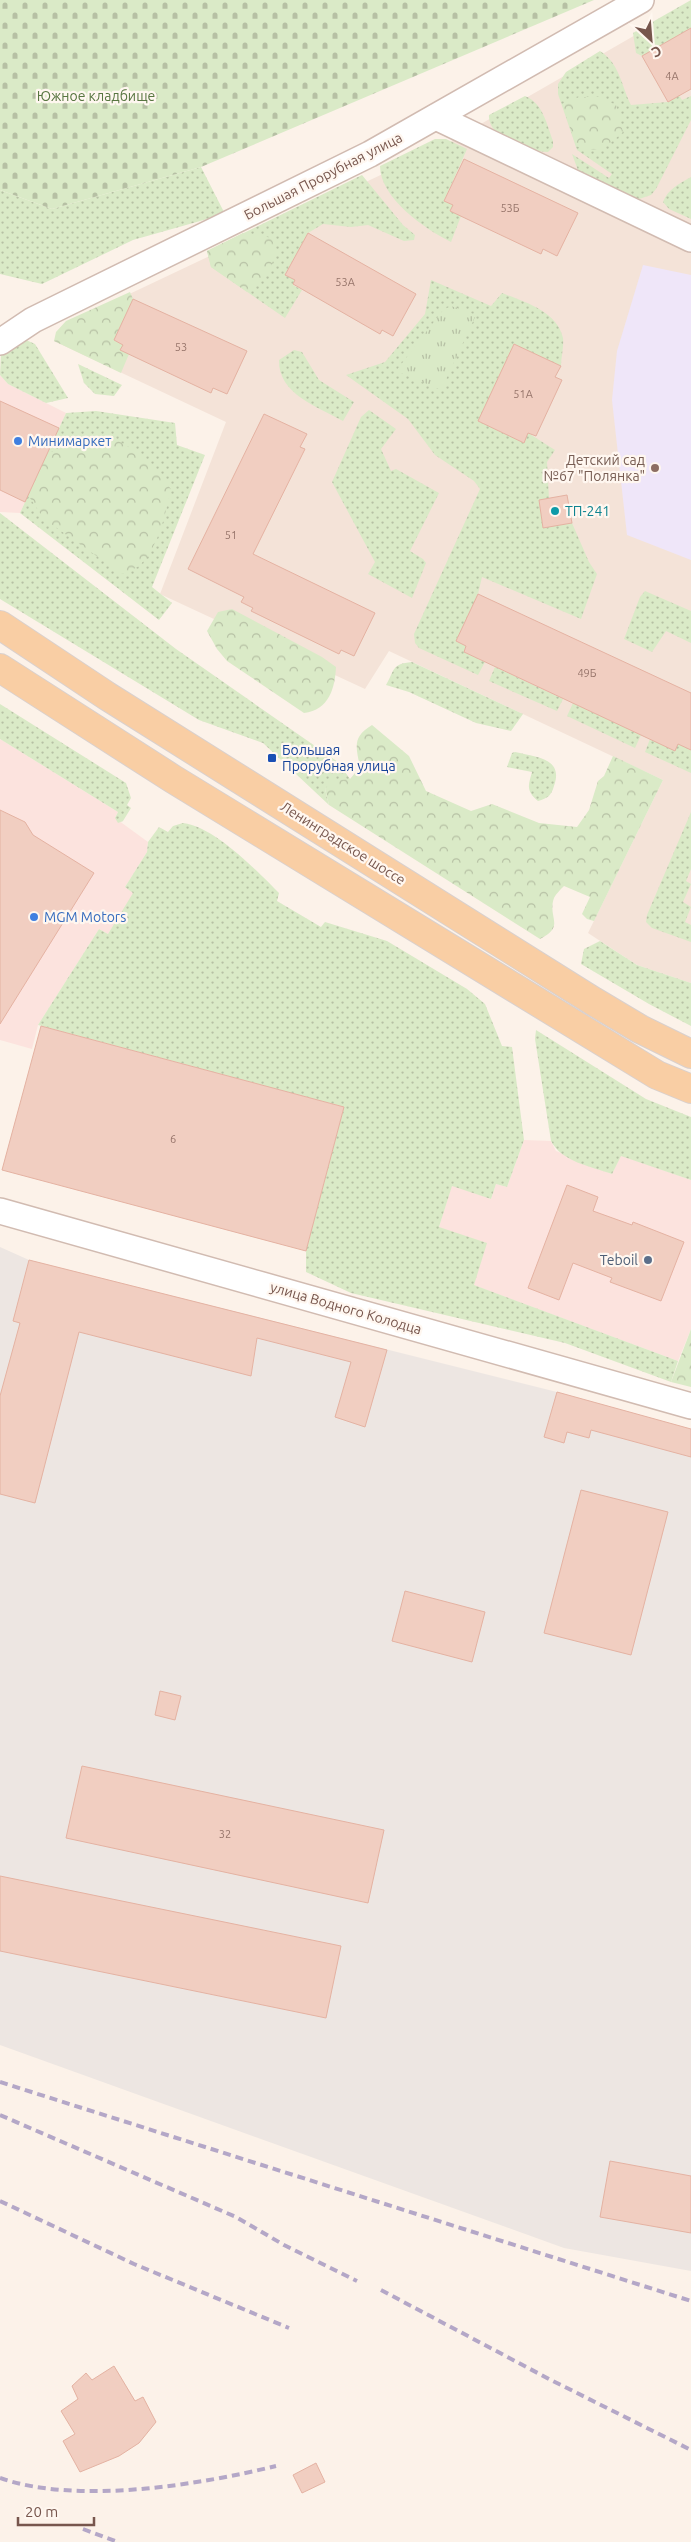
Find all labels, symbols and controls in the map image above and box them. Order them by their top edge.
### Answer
north arrow [626,15,676,65]
text: С [649,43,664,61]
house number: 4А [665,70,680,82]
park label: Южное кладбище [37,88,155,104]
street label: Большая Прорубная улица [241,129,405,223]
house number: 53Б [500,202,520,214]
house number: 53А [335,276,356,288]
house number: 53 [175,341,187,353]
house number: 51А [513,388,534,400]
place label: Минимаркет [28,433,111,449]
marker: Минимаркет [12,435,24,447]
place label: Детский сад №67 "Полянка" [544,452,645,484]
marker: Детский сад №67 "Полянка" [649,462,661,474]
place label: ТП-241 [565,503,610,519]
marker: ТП-241 [549,505,561,517]
house number: 51 [225,529,237,541]
house number: 49Б [577,667,597,679]
place label: Большая Прорубная улица [282,742,396,774]
marker: Большая Прорубная улица [266,752,278,764]
street label: Ленинградское шоссе [278,798,408,888]
place label: MGM Motors [44,909,126,925]
marker: MGM Motors [28,911,40,923]
house number: 6 [170,1133,176,1145]
place label: Teboil [600,1252,638,1268]
marker: Teboil [642,1254,654,1266]
street label: улица Водного Колодца [268,1279,424,1337]
house number: 32 [219,1828,231,1840]
scale bar [18,2494,94,2526]
text: 20 m [25,2503,58,2520]

